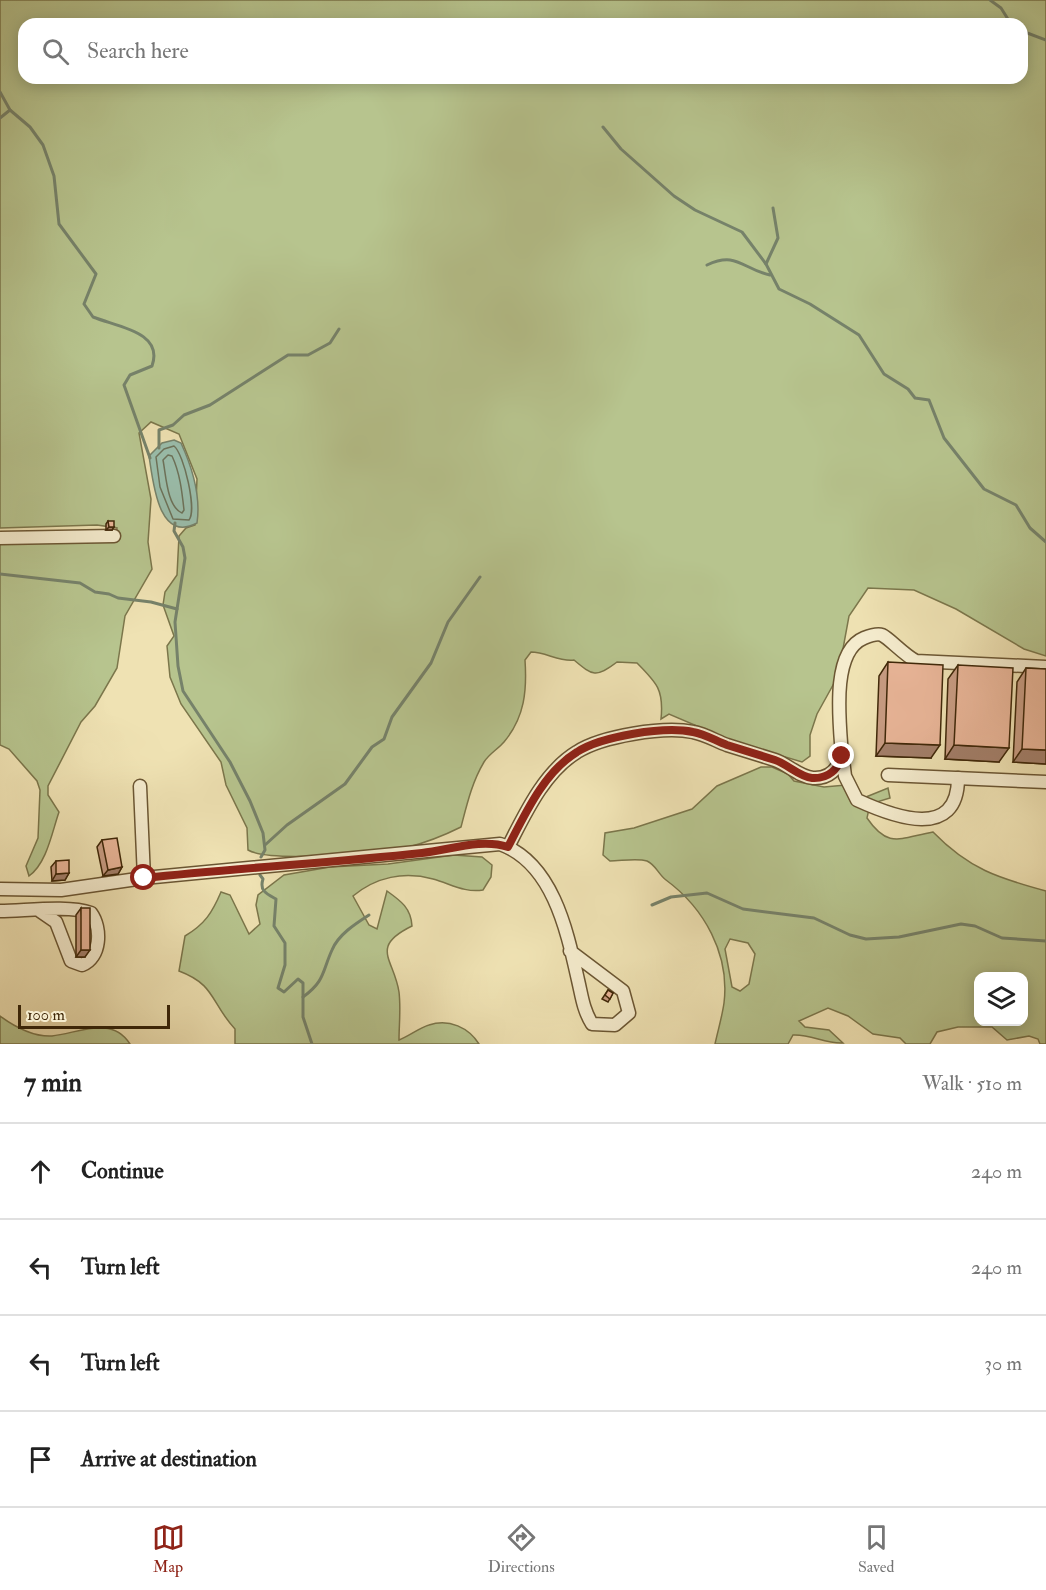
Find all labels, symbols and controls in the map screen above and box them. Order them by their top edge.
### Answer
search box [18,18,1028,84]
icon: search [39,35,72,68]
text: Search here [87,37,189,65]
route end [828,742,854,768]
route start [130,864,156,890]
map controls [974,972,1028,1026]
button: layers [974,972,1028,1026]
scale bar [18,1002,170,1030]
text: 100 m [27,1005,65,1025]
text: 7 min [24,1067,82,1099]
text: Walk · 510 m [922,1071,1022,1096]
icon: ahead [24,1155,57,1188]
text: Continue [81,1157,164,1185]
text: 240 m [971,1159,1022,1184]
icon: left [24,1251,57,1284]
text: Turn left [81,1253,160,1281]
text: 240 m [971,1255,1022,1280]
icon: left [24,1347,57,1380]
text: Turn left [81,1349,160,1377]
text: 30 m [984,1351,1022,1376]
icon: arrive [24,1443,57,1476]
text: Arrive at destination [81,1445,257,1473]
tab: Map [152,1521,185,1577]
tab: Directions [488,1521,555,1577]
tab: Saved [858,1521,894,1577]

